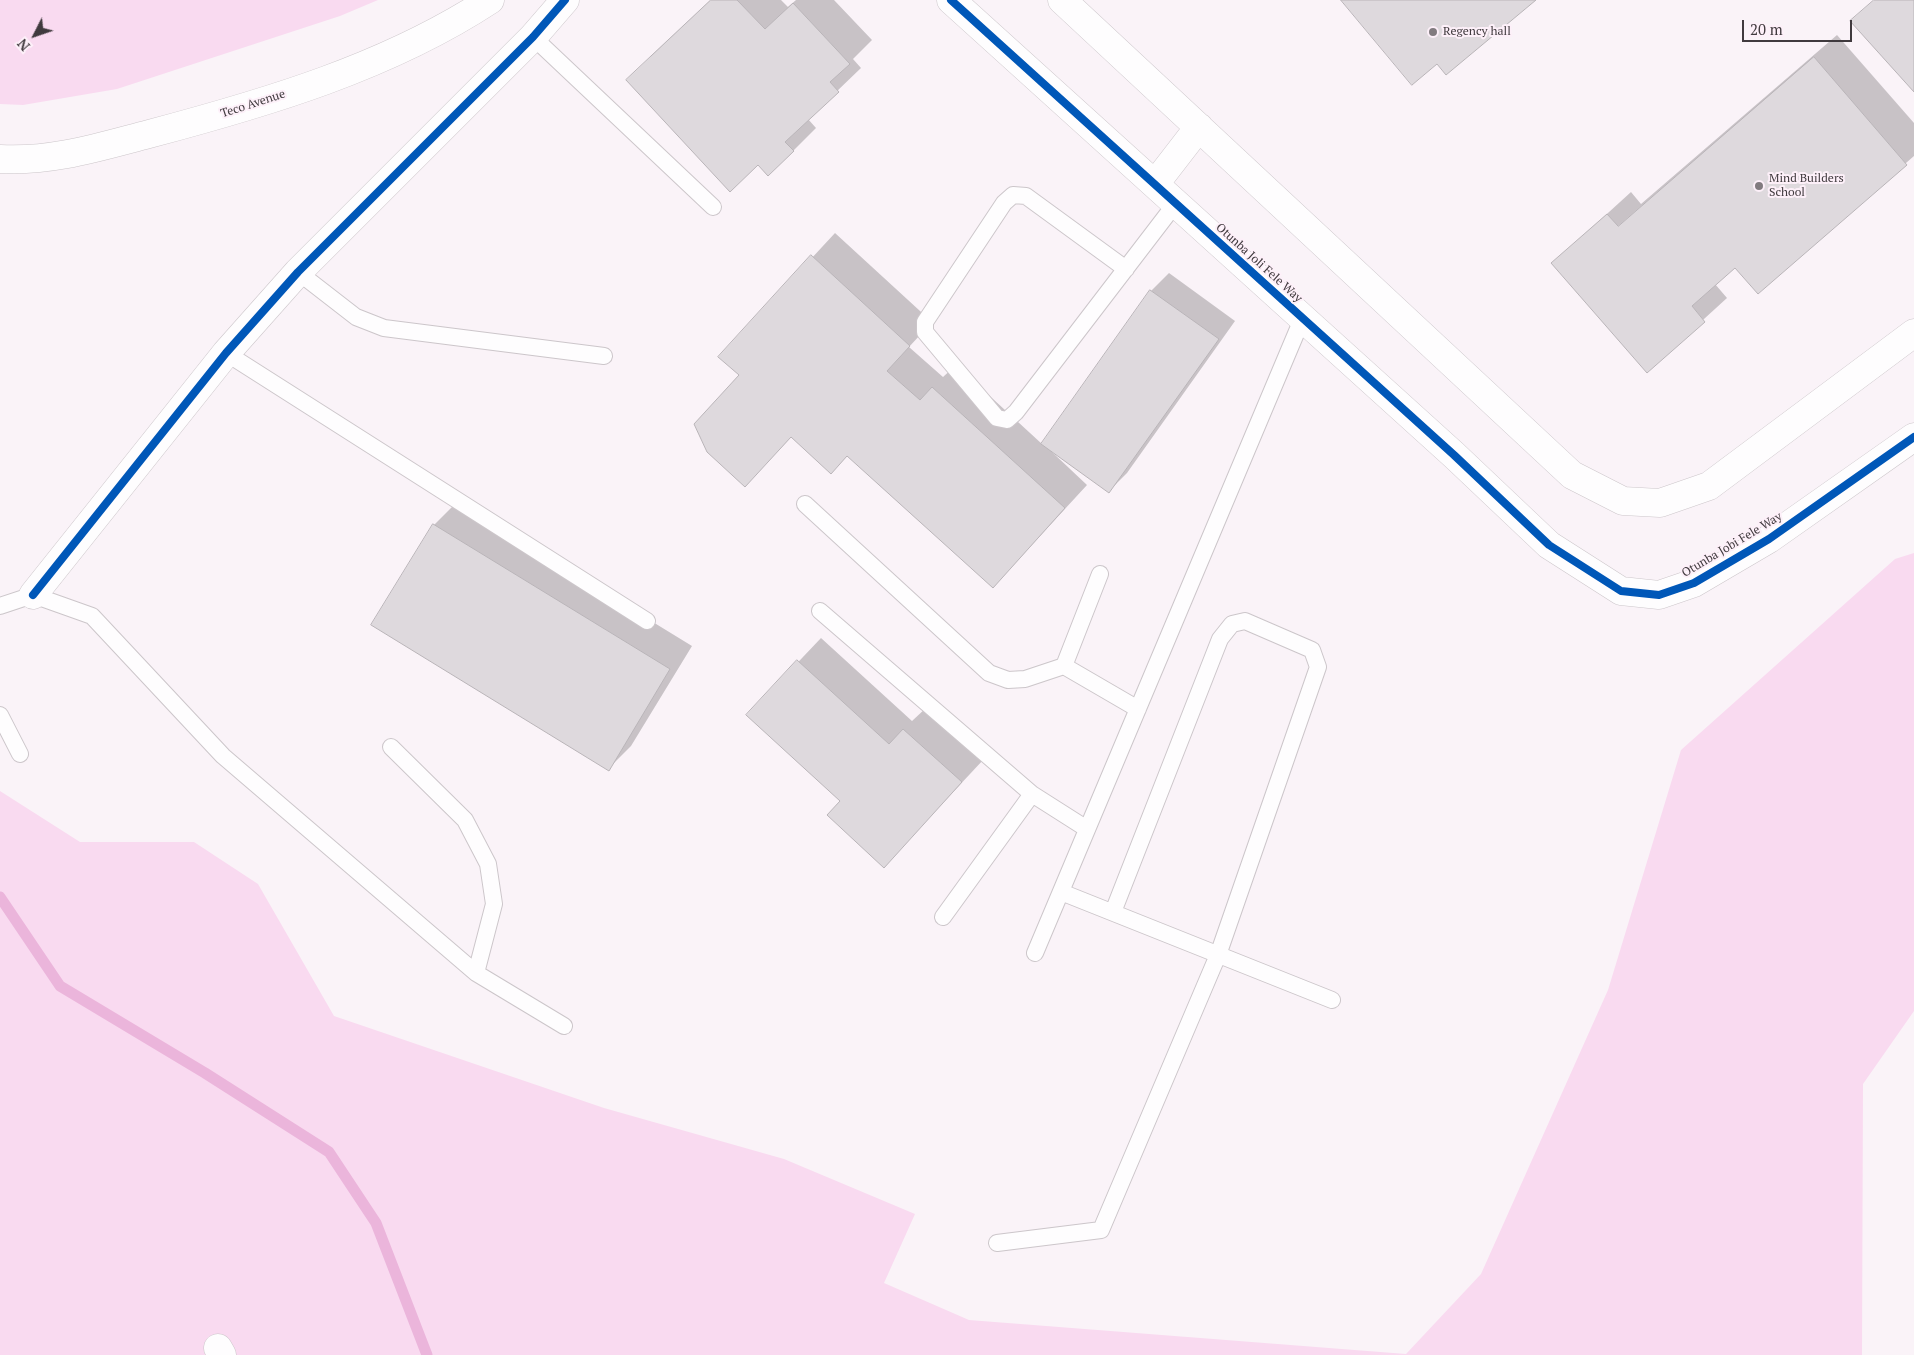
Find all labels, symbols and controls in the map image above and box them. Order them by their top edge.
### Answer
north arrow [10,10,60,60]
scale bar [1744,10,1854,42]
text: 20 m [1750,19,1783,39]
place label: Regency hall [1443,25,1511,39]
marker: Regency hall [1427,26,1439,38]
text: N [13,35,34,55]
street label: Teco Avenue [219,87,287,121]
place label: Mind Builders School [1769,172,1844,200]
marker: Mind Builders School [1753,180,1765,192]
street label: Otunba Joli Fele Way [1213,220,1305,306]
street label: Otunba Jobi Fele Way [1679,509,1785,581]

